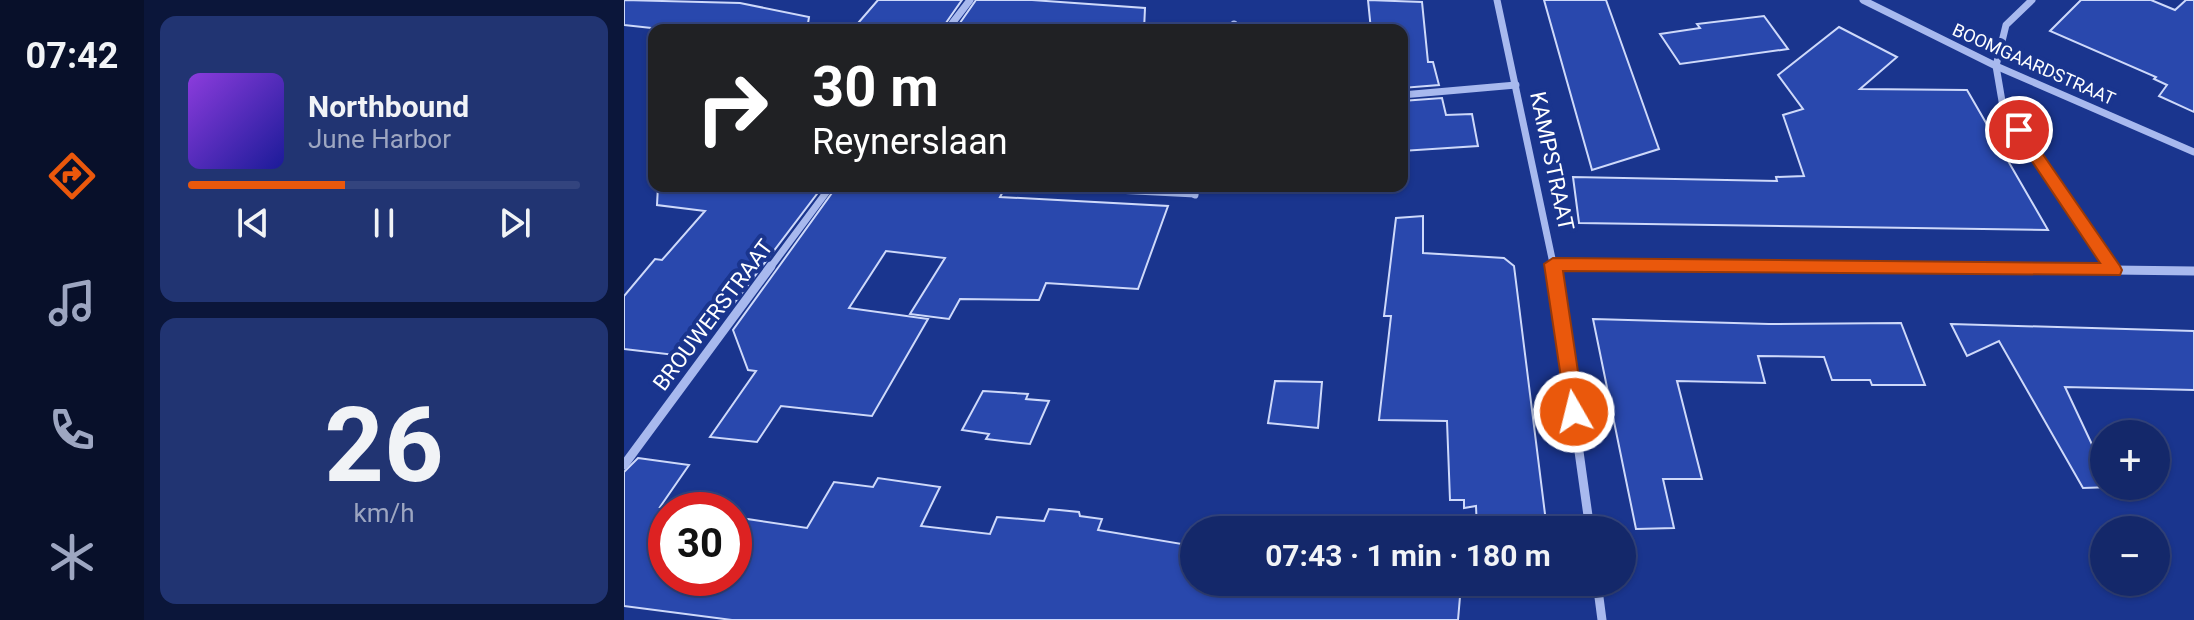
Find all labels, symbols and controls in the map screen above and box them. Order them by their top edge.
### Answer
street label: BOOMGAARDSTRAAT [1949,19,2119,109]
text: 07:42 [26,35,118,77]
text: 30 m [812,54,939,120]
icon: right [680,56,784,160]
text: Northbound [308,89,469,124]
street label: KAMPSTRAAT [1525,89,1579,233]
pin [1985,96,2053,164]
icon: arrive [1997,108,2041,152]
text: Reynerslaan [812,121,1008,163]
text: June Harbor [308,124,451,154]
icon: directions [44,148,100,204]
icon: previous [231,201,275,245]
icon: pause [362,201,406,245]
icon: next [493,201,537,245]
street label: BROUWERSTRAAT [648,235,778,395]
icon: music [44,275,100,331]
position arrow [1532,370,1616,454]
text: 26 [324,385,444,506]
icon: phone [44,402,100,458]
map controls [2090,420,2170,596]
button: + [2090,420,2170,500]
speed limit sign: 30 [648,492,752,596]
text: km/h [353,498,415,528]
button: − [2090,516,2170,596]
icon: climate [44,529,100,585]
text: 07:43 · 1 min · 180 m [1265,538,1551,573]

